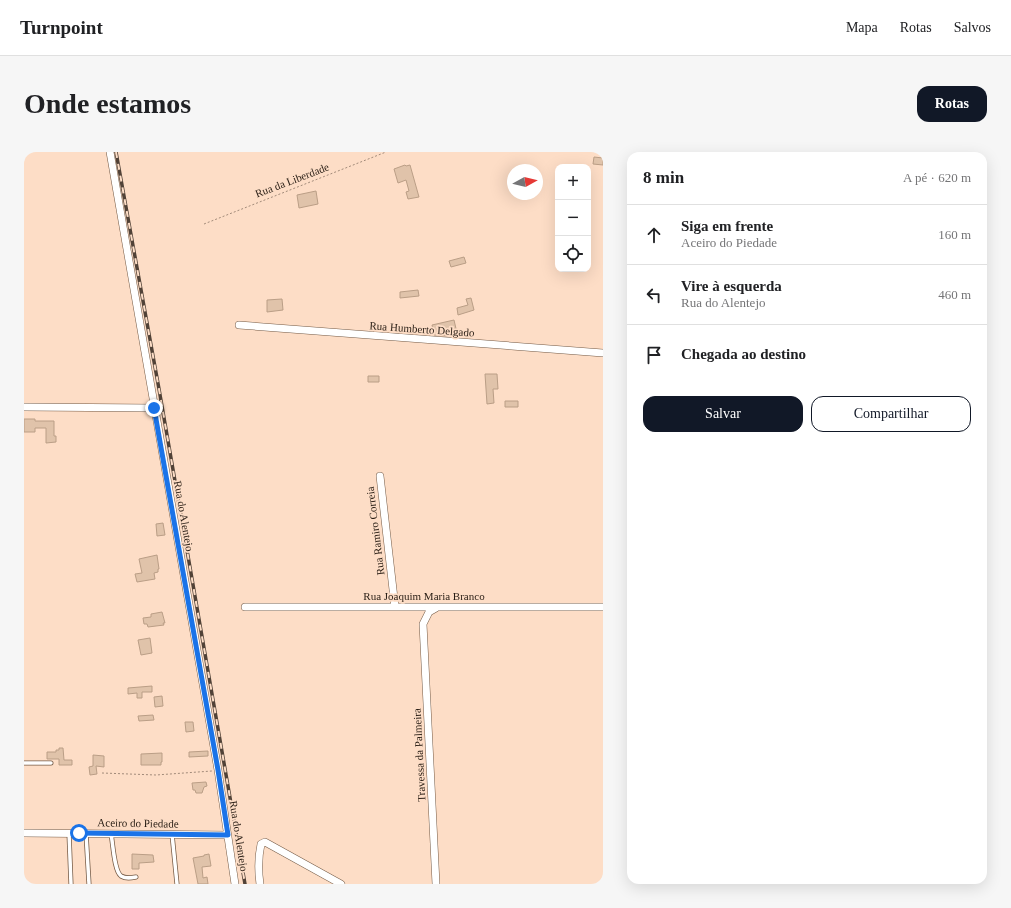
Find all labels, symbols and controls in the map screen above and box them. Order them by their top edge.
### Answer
text: Turnpoint [20,17,103,38]
text: Mapa [846,20,878,35]
text: Rotas [900,20,932,35]
text: Salvos [954,20,991,35]
button: Rotas [917,86,987,122]
text: Onde estamos [24,88,191,119]
street label: Rua da Liberdade [253,160,331,200]
north arrow [507,164,543,200]
map controls [555,164,591,272]
button: + [555,164,591,200]
text: 8 min [643,168,684,187]
text: A pé · 620 m [903,170,971,185]
button: − [555,200,591,236]
text: Siga em frente [681,218,773,234]
icon: ahead [643,224,665,246]
text: 160 m [938,227,971,242]
text: Aceiro do Piedade [681,235,777,250]
button: locate [555,236,591,272]
text: Vire à esquerda [681,278,782,294]
icon: left [643,284,665,306]
text: 460 m [938,287,971,302]
text: Rua do Alentejo [681,295,766,310]
street label: Rua Humberto Delgado [369,319,475,339]
icon: arrive [643,344,665,366]
text: Chegada ao destino [681,346,806,362]
button: Salvar [643,396,803,432]
button: Compartilhar [811,396,971,432]
route end [145,399,163,417]
street label: Rua do Alentejo [172,480,196,553]
street label: Rua Ramiro Correia [364,486,386,576]
street label: Rua Joaquim Maria Branco [363,590,485,602]
street label: Travessa da Palmeira [411,708,427,802]
street label: Rua do Alentejo [227,800,251,873]
street label: Aceiro do Piedade [97,816,179,830]
route start [70,824,88,842]

